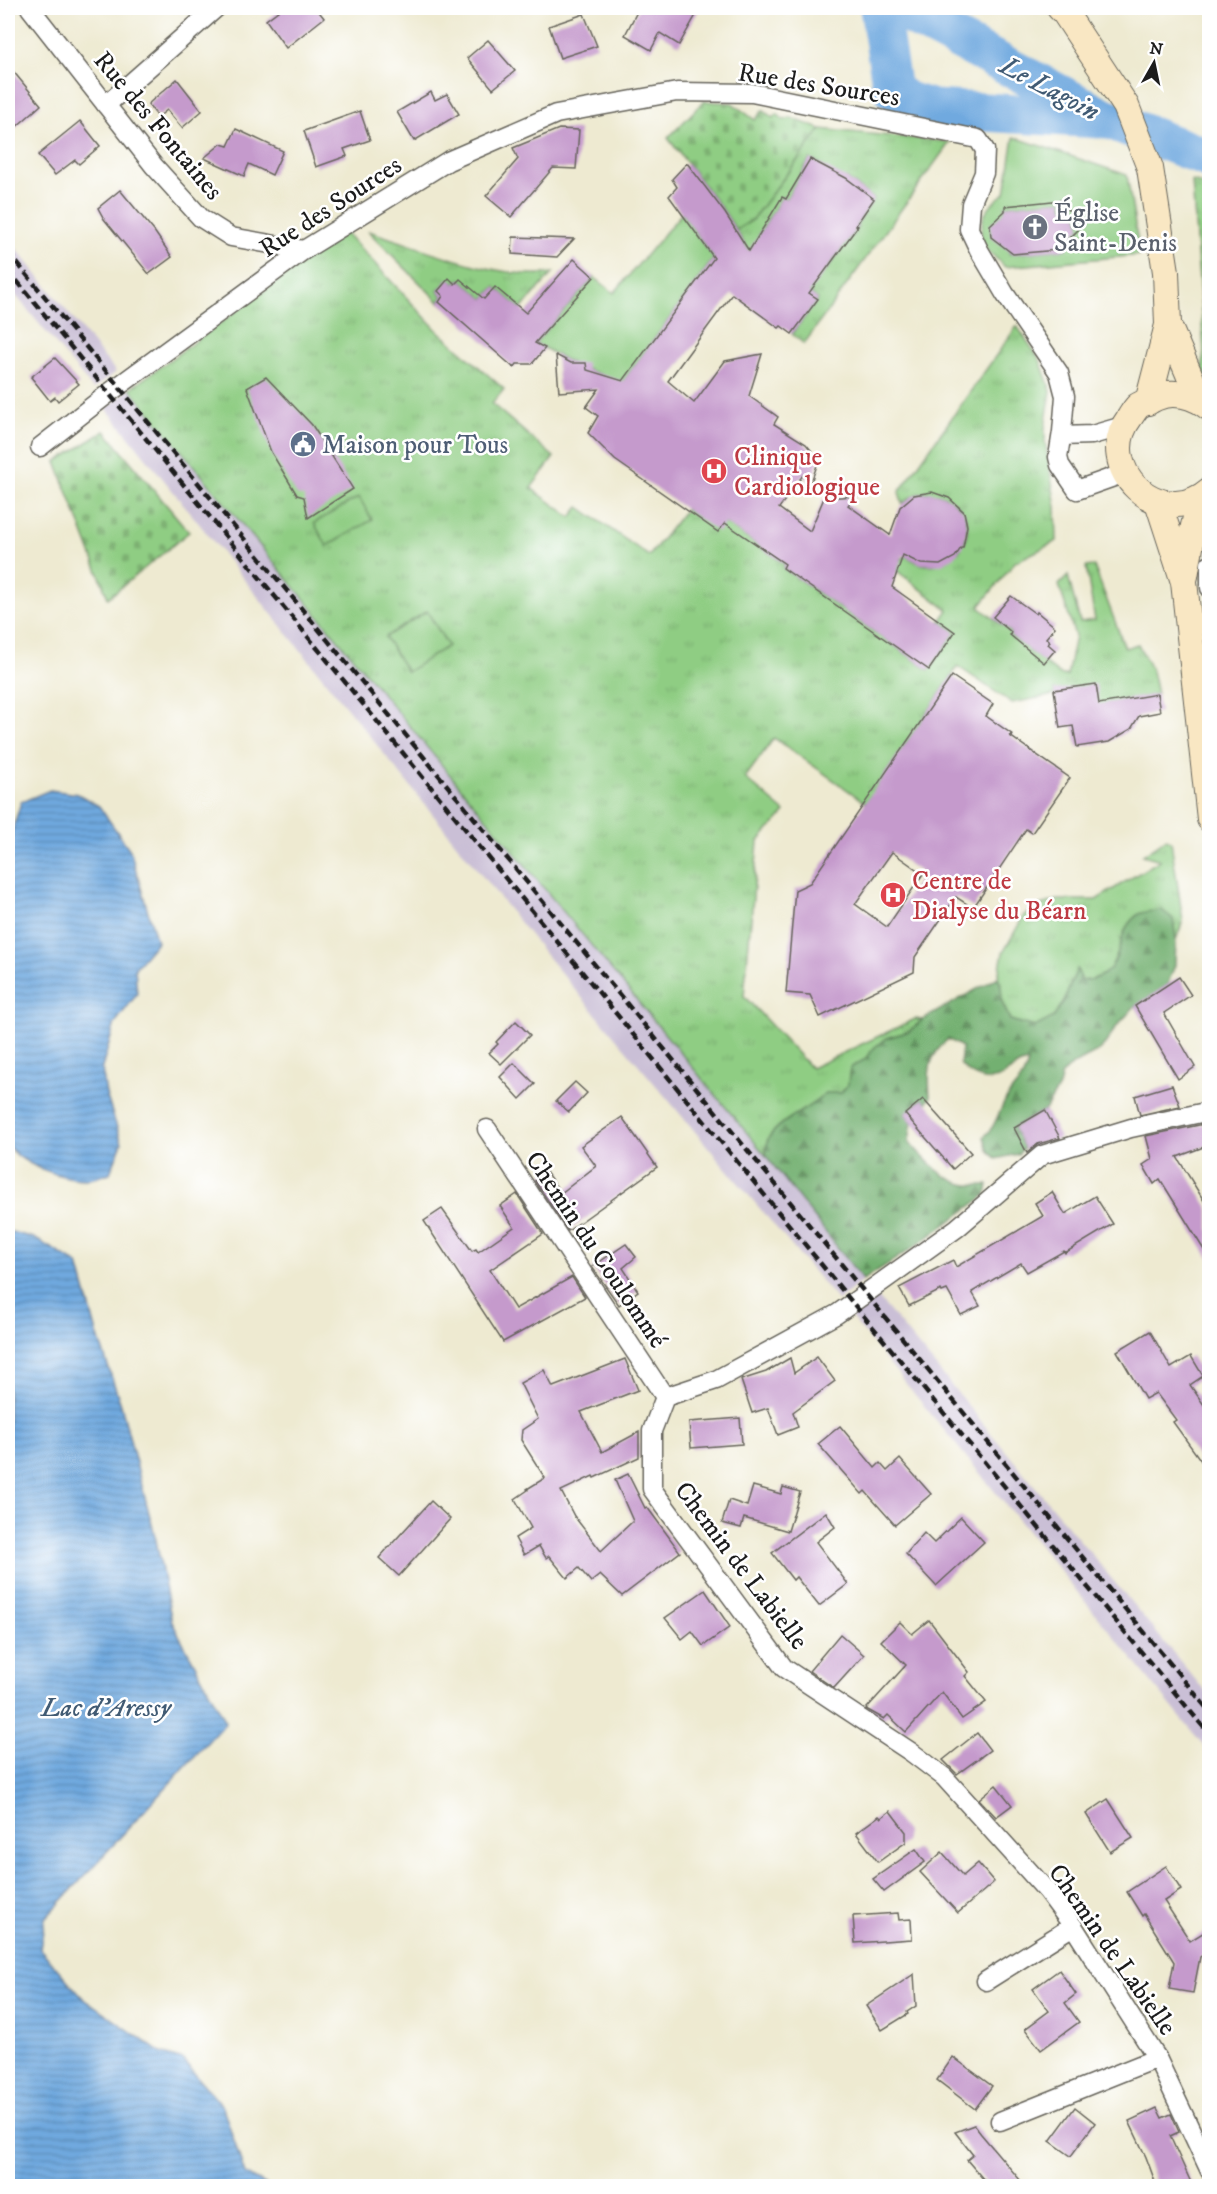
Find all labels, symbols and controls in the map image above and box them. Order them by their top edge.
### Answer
north arrow [1124,33,1184,93]
text: N [1148,38,1164,60]
street label: Rue des Fontaines [86,45,230,207]
water label: Le Lagoin [992,48,1105,129]
street label: Rue des Sources [736,56,902,115]
street label: Rue des Sources [253,149,408,266]
place label: Église Saint-Denis [1054,197,1177,260]
church icon: Église Saint-Denis [1020,212,1050,242]
public building icon: Maison pour Tous [288,429,318,459]
place label: Maison pour Tous [322,429,508,462]
place label: Clinique Cardiologique [734,441,880,504]
hospital icon: Clinique Cardiologique [699,456,729,486]
place label: Centre de Dialyse du Béarn [912,865,1087,928]
hospital icon: Centre de Dialyse du Béarn [878,880,908,910]
street label: Chemin du Coulommé [518,1145,674,1355]
street label: Chemin de Labielle [667,1475,815,1657]
water label: Lac d'Aressy [39,1691,172,1725]
street label: Chemin de Labielle [1040,1858,1183,2042]

